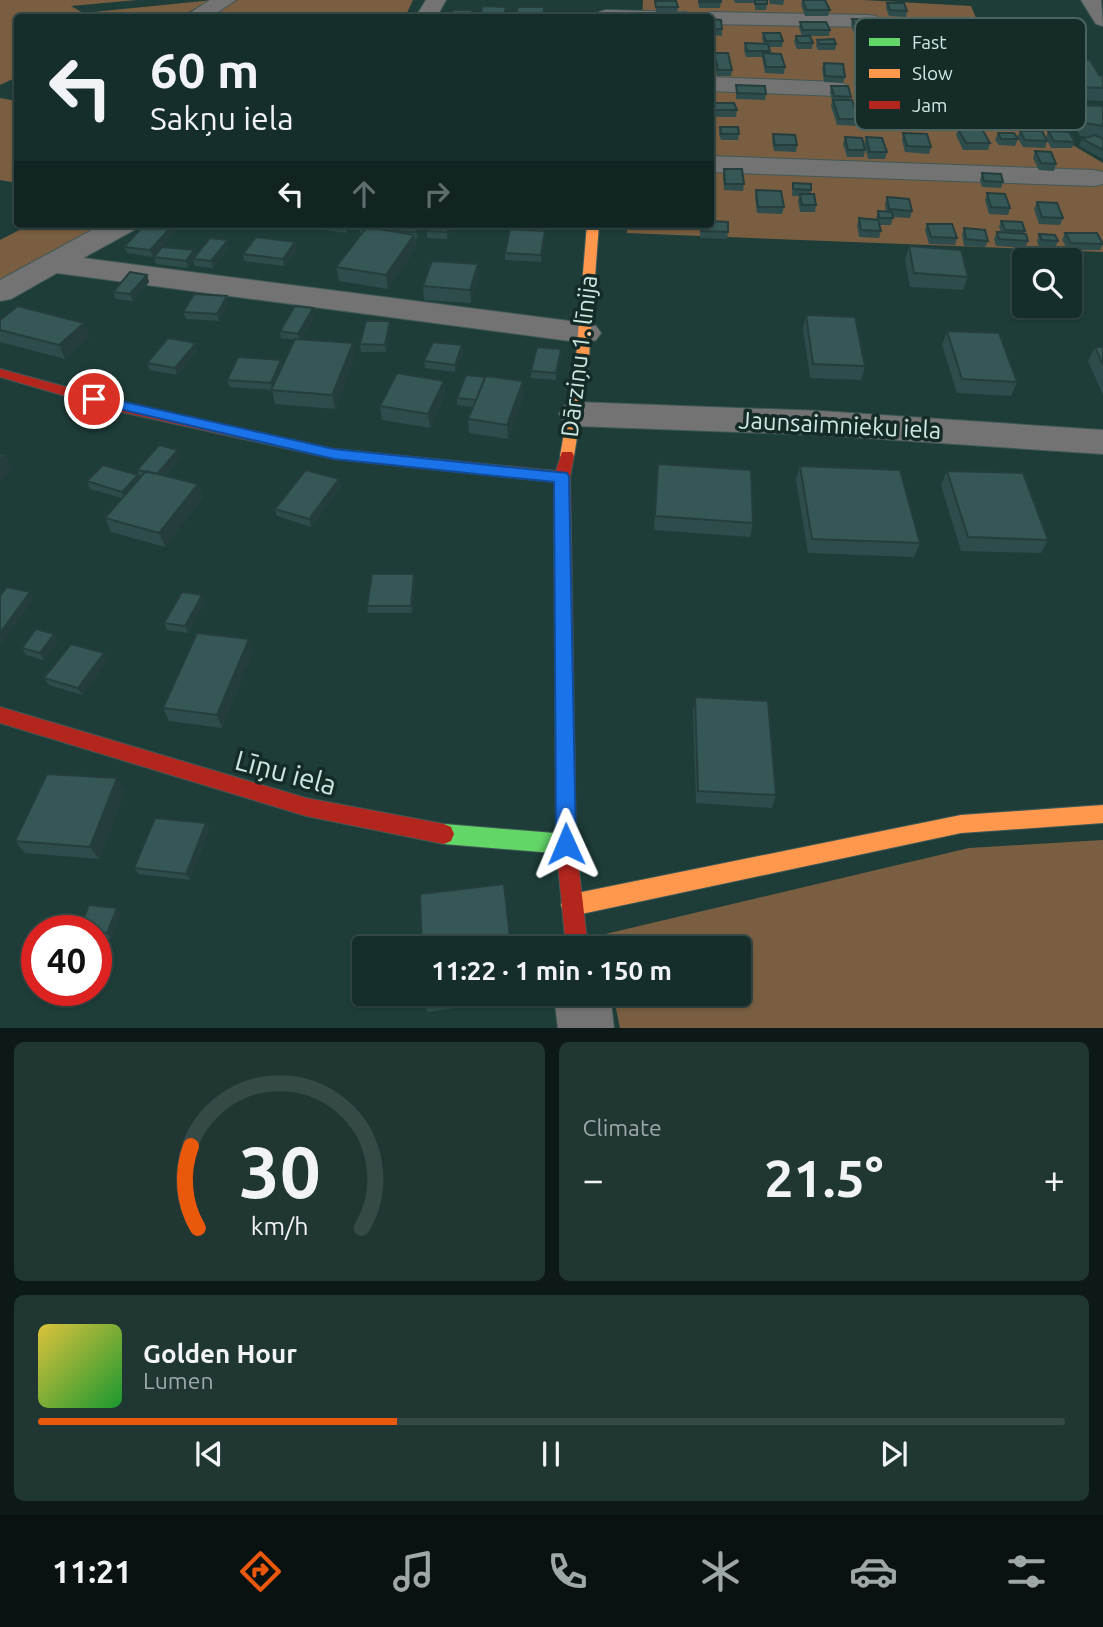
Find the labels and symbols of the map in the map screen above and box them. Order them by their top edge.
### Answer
legend [855,18,1086,130]
text: Fast [912,31,947,53]
text: Slow [912,62,953,84]
text: Jam [912,94,948,116]
street label: Dārziņu 1. līnija [556,273,602,439]
pin [64,369,124,429]
street label: Jaunsaimnieku iela [738,406,942,444]
street label: Līņu iela [232,744,340,800]
position arrow [529,807,603,881]
speed limit sign: 40 [21,915,112,1006]

